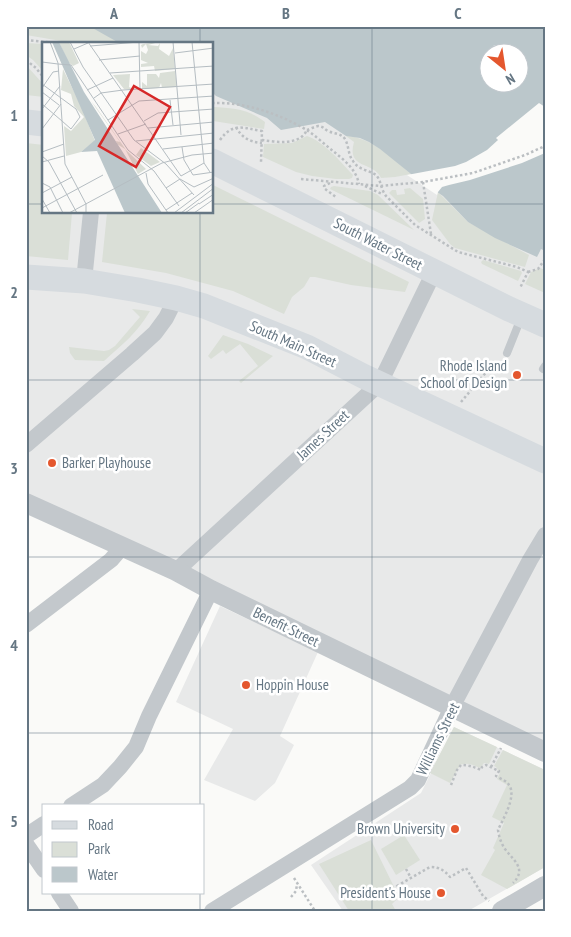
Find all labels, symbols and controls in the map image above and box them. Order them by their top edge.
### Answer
text: A [109,3,119,23]
text: B [282,3,290,23]
text: C [454,3,462,23]
inset map [42,42,214,214]
north arrow [478,42,528,92]
text: N [503,70,518,89]
text: 1 [10,105,18,125]
street label: South Water Street [331,213,426,274]
text: 2 [10,282,18,302]
street label: South Main Street [247,316,340,371]
place label: Rhode Island School of Design [420,356,507,392]
marker: Rhode Island School of Design [511,369,523,381]
street label: James Street [292,406,353,464]
place label: Barker Playhouse [62,453,151,472]
marker: Barker Playhouse [46,457,58,469]
text: 3 [10,458,18,478]
street label: Benefit Street [250,602,322,651]
text: 4 [10,635,18,655]
place label: Hoppin House [256,675,329,694]
marker: Hoppin House [240,679,252,691]
street label: Williams Street [412,699,463,778]
legend [42,804,205,894]
text: 5 [10,811,18,831]
text: Road [88,815,114,834]
place label: Brown University [357,819,445,838]
marker: Brown University [449,823,461,835]
text: Park [88,839,110,858]
text: Water [88,865,119,884]
place label: President's House [340,883,431,902]
marker: President's House [435,887,447,899]

